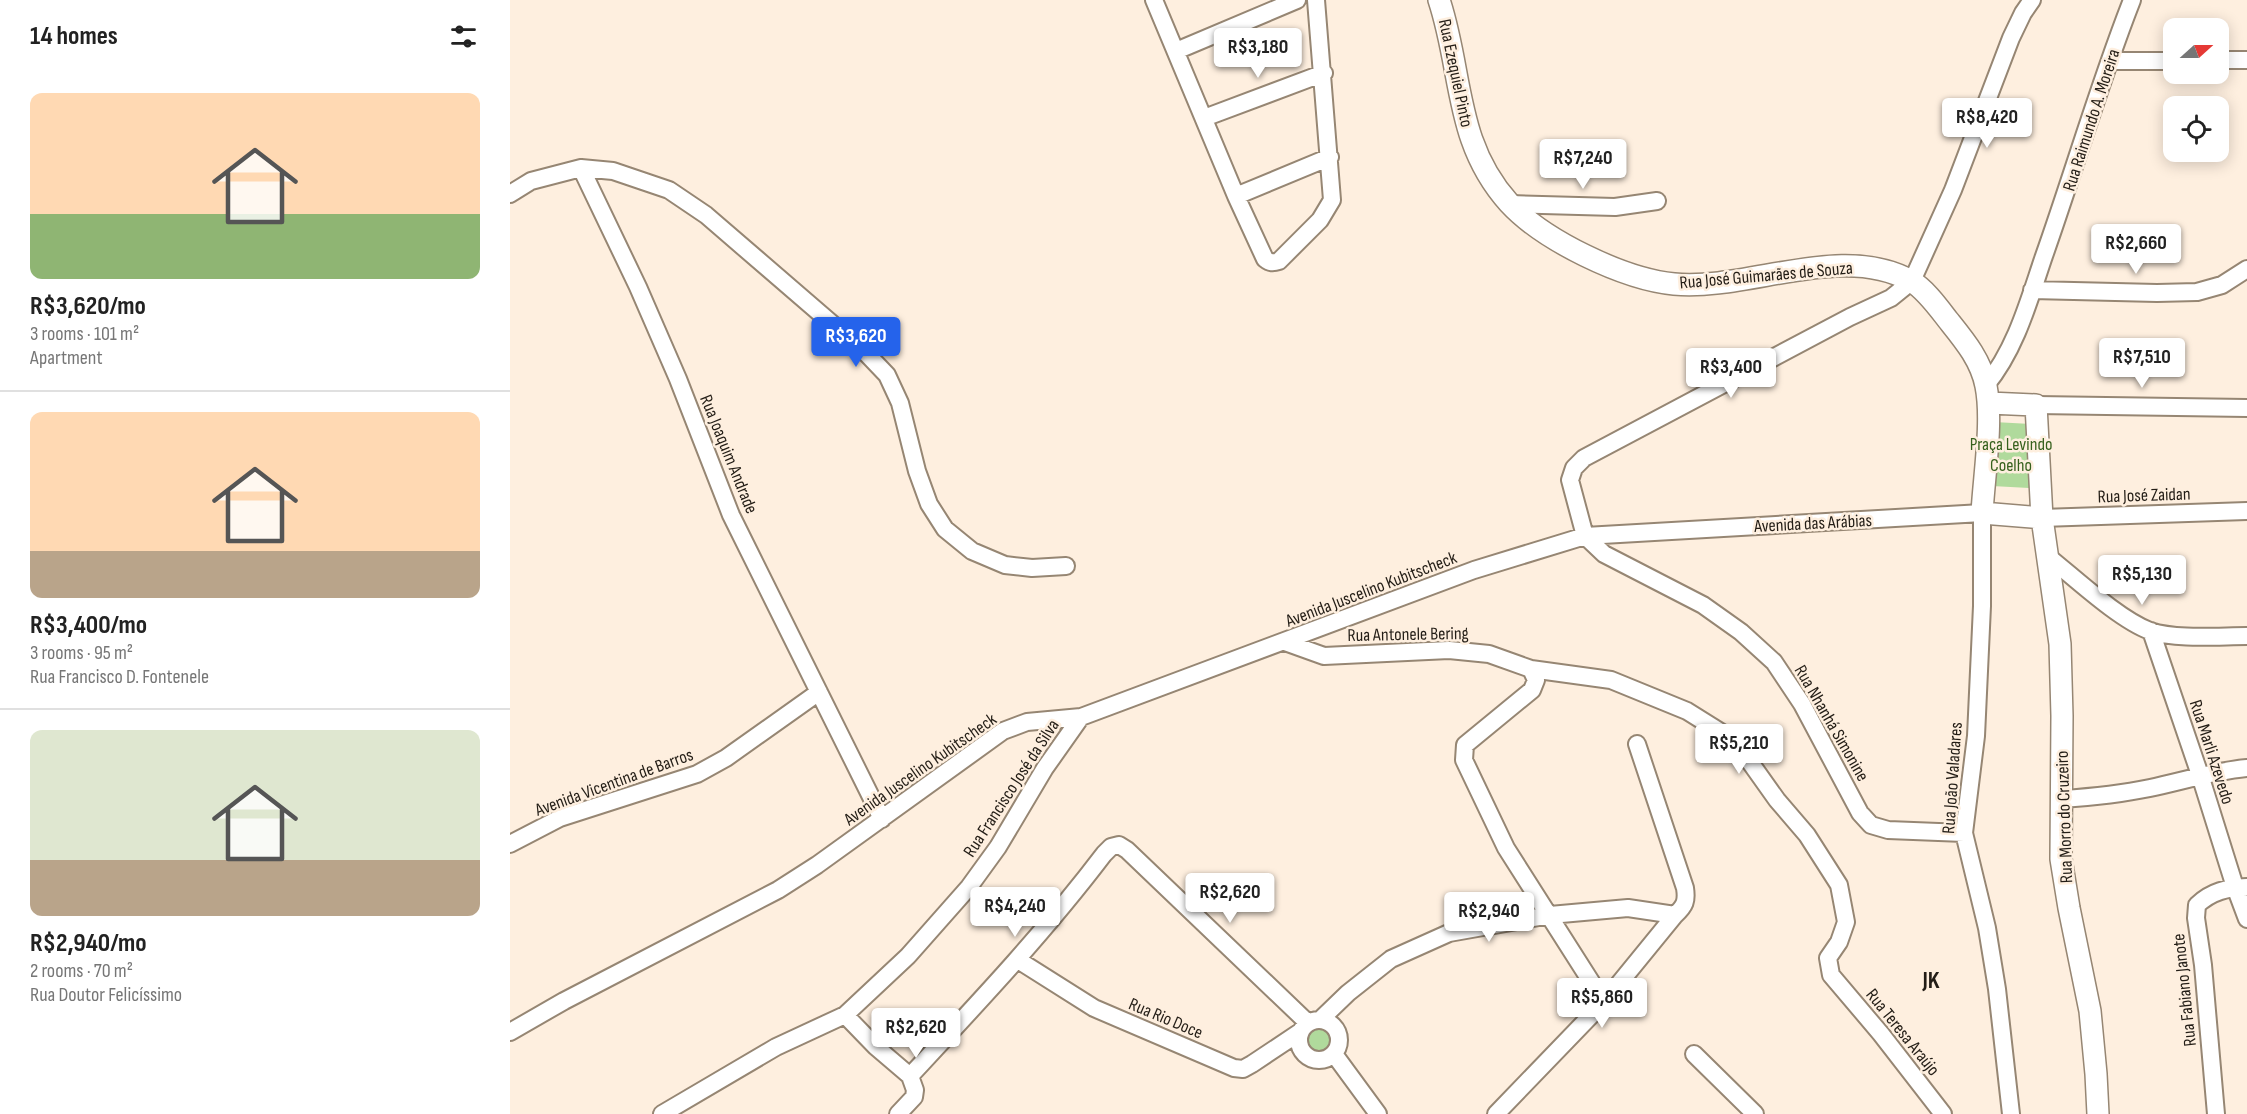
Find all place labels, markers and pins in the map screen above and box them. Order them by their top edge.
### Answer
pin: R$3,180 [1203,28,1313,79]
pin: R$8,420 [1932,98,2042,149]
pin: R$7,240 [1528,139,1638,190]
pin: R$2,660 [2081,224,2191,275]
pin: R$3,620 [801,317,911,368]
pin: R$7,510 [2087,338,2197,389]
pin: R$3,400 [1676,348,1786,399]
pin: R$5,130 [2087,555,2197,606]
pin: R$5,210 [1684,724,1794,775]
pin: R$2,620 [1175,873,1285,924]
pin: R$4,240 [960,887,1070,938]
pin: R$2,940 [1434,892,1544,943]
pin: R$5,860 [1547,978,1657,1029]
pin: R$2,620 [861,1008,971,1059]

